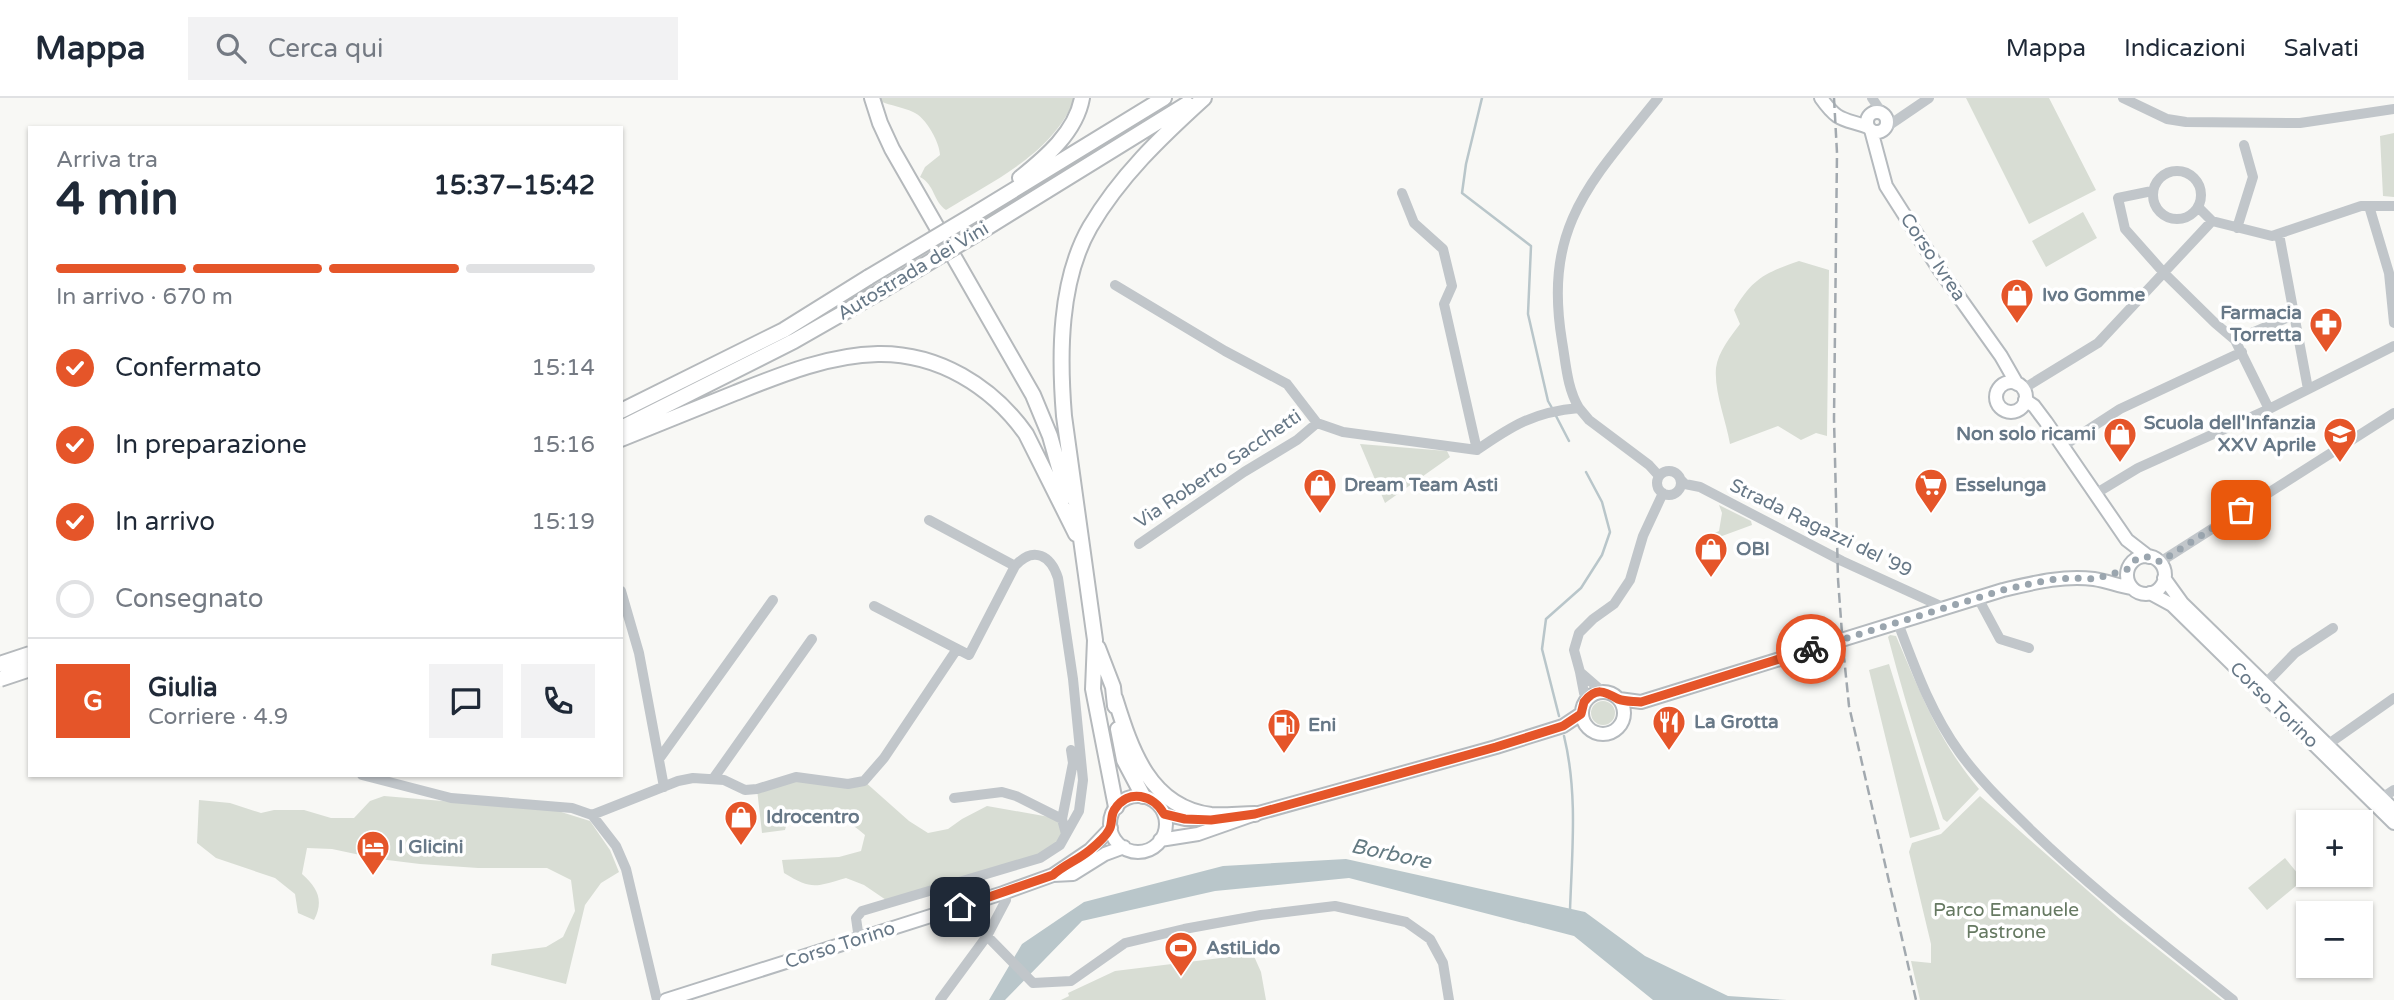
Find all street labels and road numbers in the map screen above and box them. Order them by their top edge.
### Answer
street label: Corso Ivrea [1896,209,1970,305]
street label: Autostrada dei Vini [833,217,993,325]
street label: Via Roberto Sacchetti [1131,405,1305,533]
street label: Strada Ragazzi del '99 [1726,474,1916,582]
street label: Corso Torino [2225,657,2323,753]
street label: Corso Torino [782,917,898,973]

